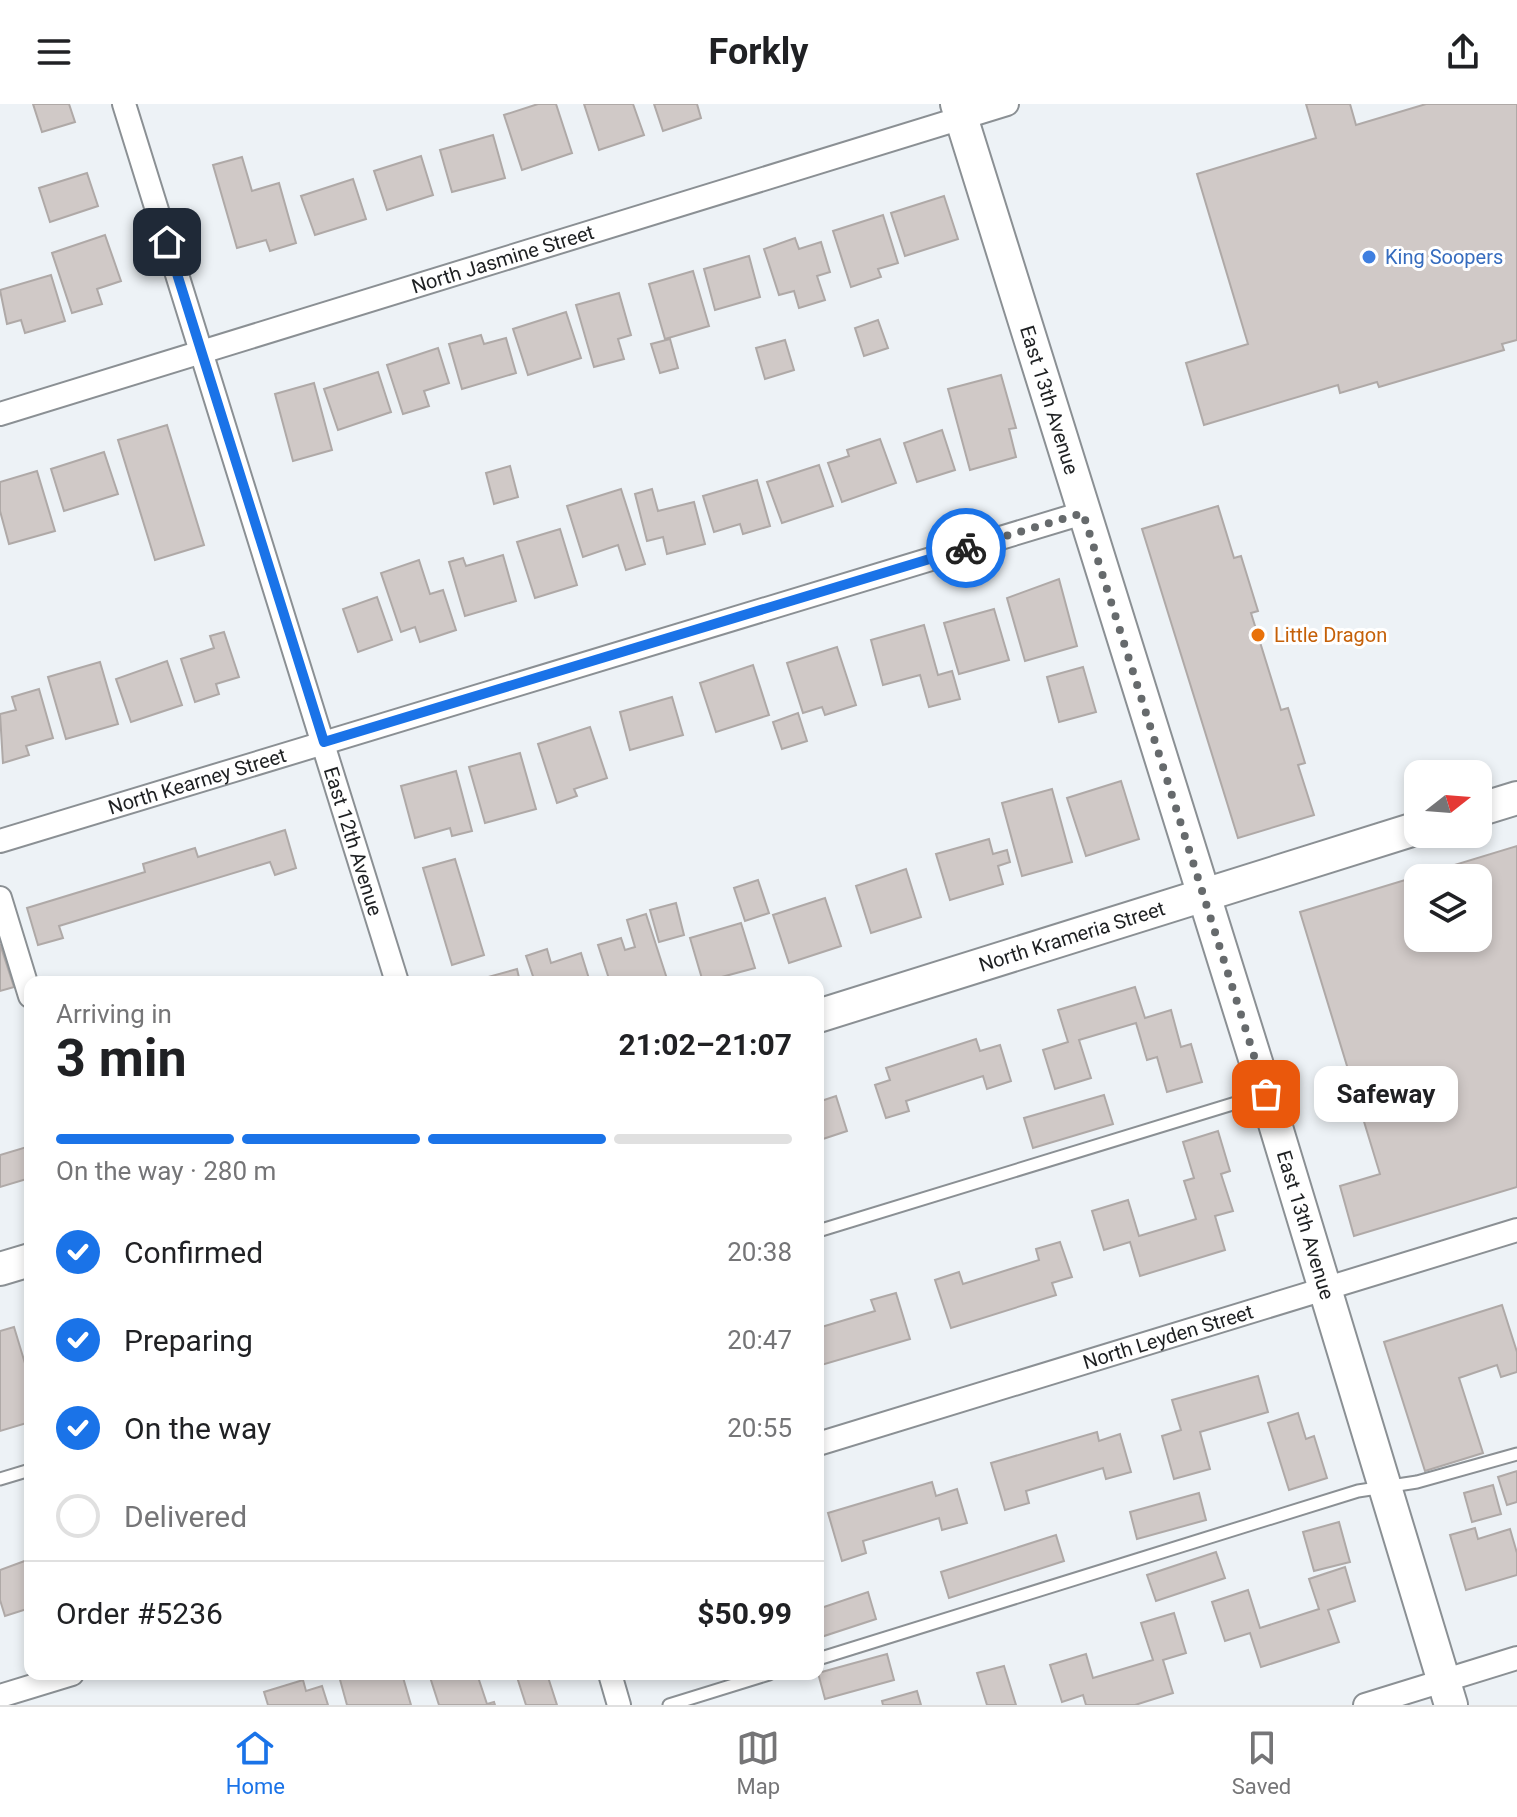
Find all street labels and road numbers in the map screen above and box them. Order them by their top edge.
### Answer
street label: North Jasmine Street [409,220,597,299]
street label: East 13th Avenue [1015,323,1084,477]
street label: North Kearney Street [105,743,289,820]
street label: East 12th Avenue [319,764,388,919]
street label: North Krameria Street [976,896,1168,977]
street label: East 13th Avenue [1272,1148,1340,1302]
street label: North Leyden Street [1080,1300,1256,1374]

